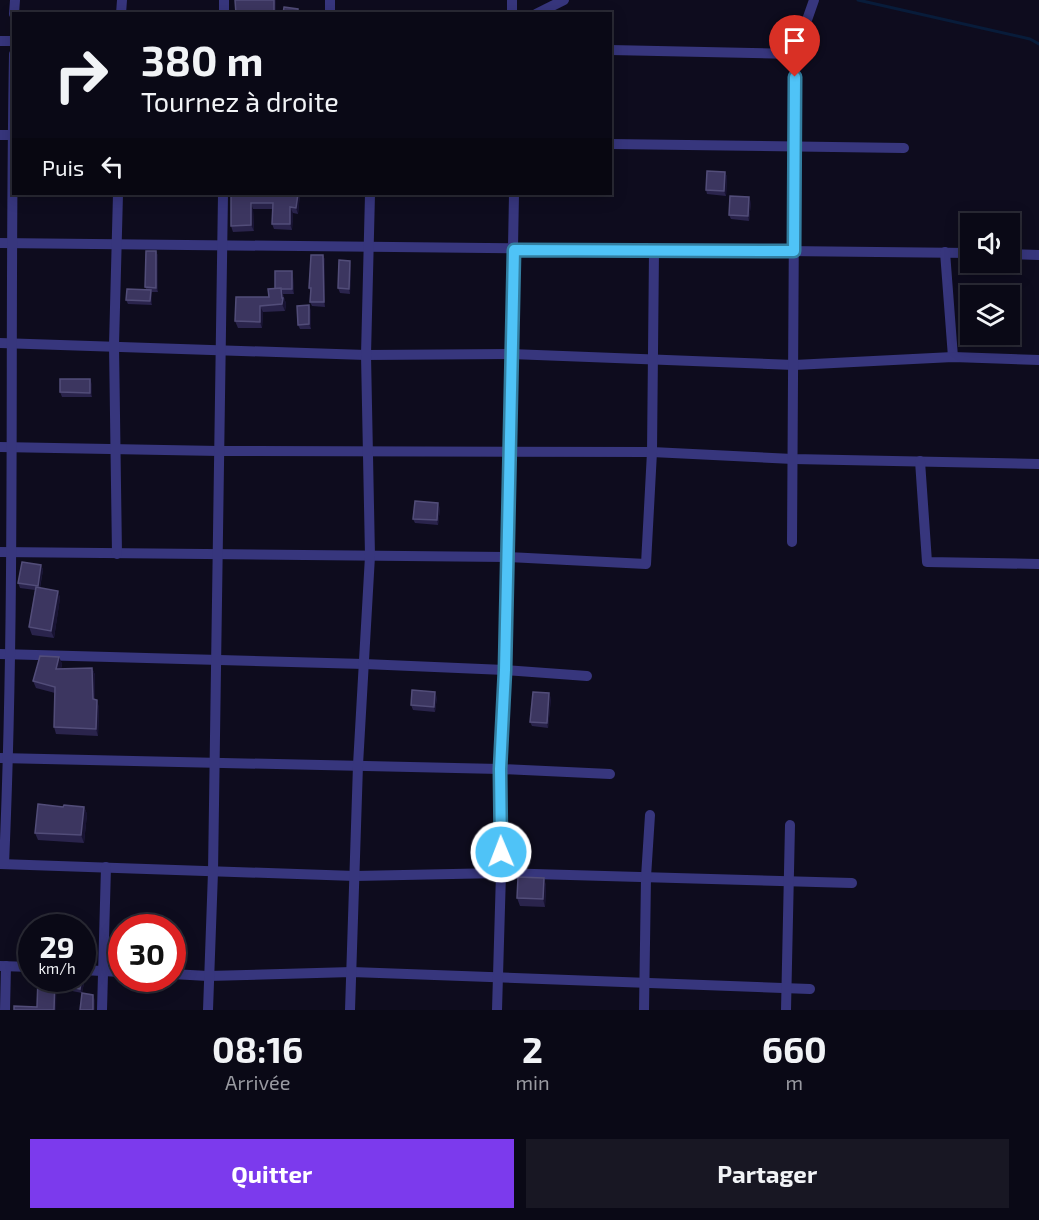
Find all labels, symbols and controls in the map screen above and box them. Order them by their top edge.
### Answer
pin [769,15,820,77]
icon: arrive [778,24,811,57]
text: 380 m [141,34,264,84]
icon: right [42,36,120,114]
text: Tournez à droite [141,85,339,117]
icon: left [96,150,129,183]
text: Puis [42,154,84,180]
map controls [960,213,1020,345]
button: sound [960,213,1020,273]
button: layers [960,285,1020,345]
position arrow [469,820,533,884]
speed limit sign: 30 [108,914,186,992]
text: 29 [39,928,75,964]
text: km/h [38,959,76,977]
text: 08:16 [212,1027,303,1070]
text: 2 [522,1027,543,1070]
text: 660 [762,1027,827,1070]
text: Arrivée [225,1070,290,1094]
text: min [515,1070,550,1094]
text: m [785,1070,803,1094]
button: Quitter [30,1139,514,1208]
button: Partager [526,1139,1009,1208]

